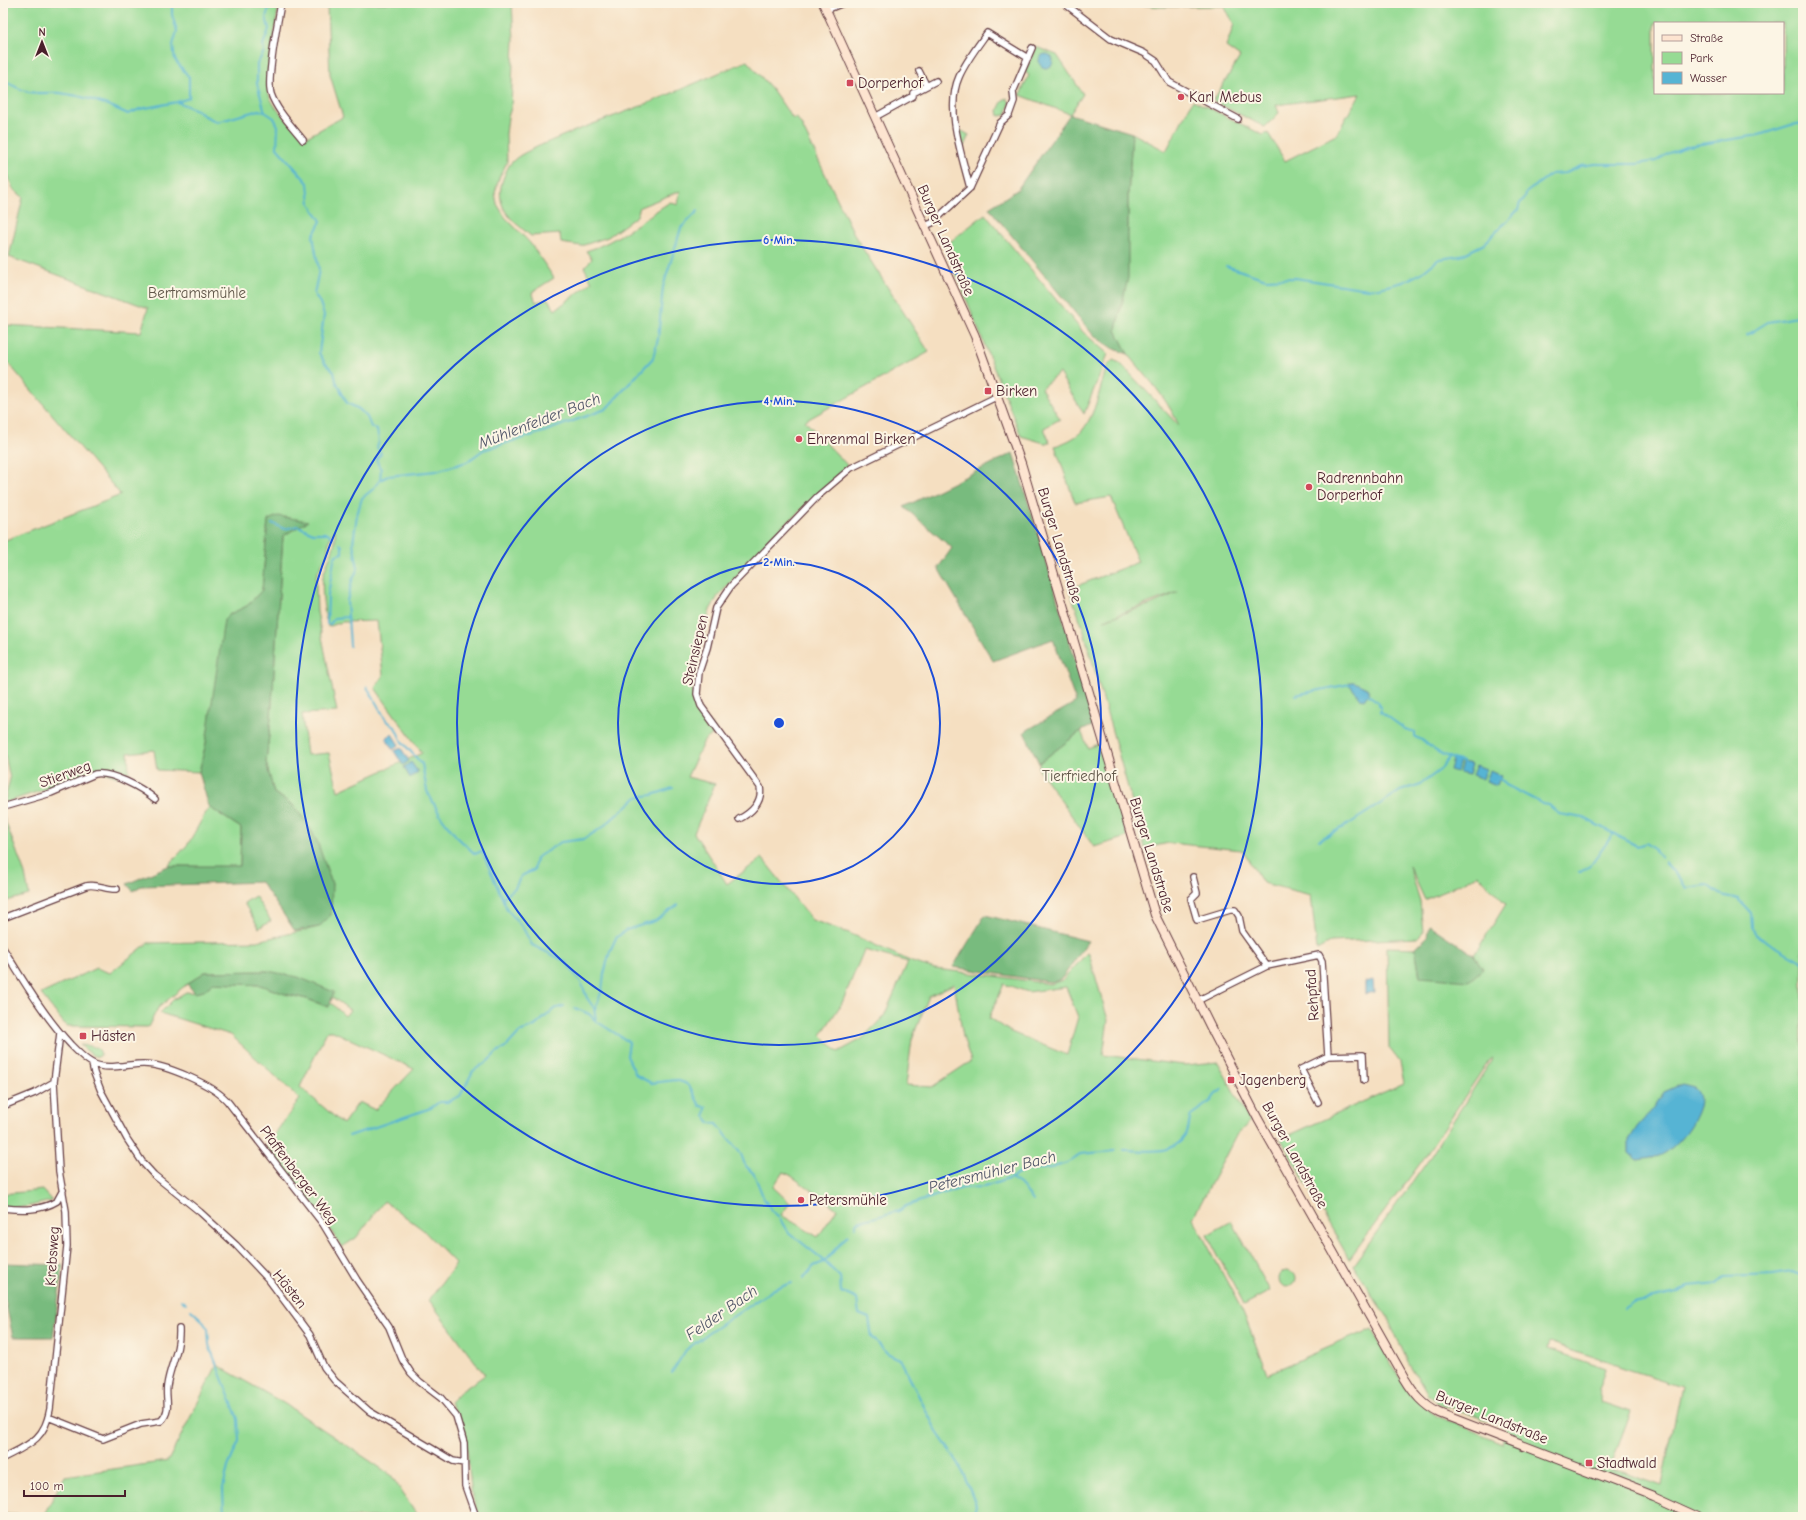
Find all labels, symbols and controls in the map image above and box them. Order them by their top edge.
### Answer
north arrow [22,22,62,62]
legend [1654,22,1784,94]
text: N [38,26,46,39]
text: Straße [1690,31,1723,45]
text: Park [1690,51,1713,65]
text: Wasser [1690,71,1727,85]
place label: Dorperhof [858,74,924,92]
marker: Dorperhof [845,78,855,88]
place label: Karl Mebus [1189,88,1261,106]
marker: Karl Mebus [1176,92,1186,102]
street label: Burger Landstraße [913,182,979,299]
text: 6 Min. [763,233,795,247]
park label: Bertramsmühle [148,284,246,302]
place label: Birken [996,382,1037,400]
marker: Birken [983,386,993,396]
water label: Mühlenfelder Bach [475,389,603,453]
text: 4 Min. [763,394,795,408]
place label: Ehrenmal Birken [807,430,915,448]
marker: Ehrenmal Birken [794,434,804,444]
place label: Radrennbahn Dorperhof [1317,469,1403,504]
marker: Radrennbahn Dorperhof [1304,482,1314,492]
street label: Burger Landstraße [1034,485,1086,605]
text: 2 Min. [763,555,795,569]
street label: Steinsiepen [678,613,712,687]
centre of rings [772,716,786,730]
street label: Stierweg [37,756,93,792]
park label: Tierfriedhof [1042,767,1117,785]
street label: Burger Landstraße [1126,795,1178,915]
street label: Rehpfad [1301,969,1323,1021]
place label: Hästen [91,1027,136,1045]
marker: Hästen [78,1031,88,1041]
place label: Jagenberg [1239,1071,1306,1089]
marker: Jagenberg [1226,1075,1236,1085]
street label: Burger Landstraße [1258,1098,1332,1212]
street label: Pfaffenberger Weg [256,1122,342,1228]
water label: Petersmühler Bach [927,1147,1058,1197]
place label: Petersmühle [809,1191,887,1209]
marker: Petersmühle [796,1195,806,1205]
street label: Krebsweg [41,1225,63,1287]
street label: Hästen [269,1266,311,1312]
water label: Felder Bach [682,1282,761,1344]
street label: Burger Landstraße [1433,1386,1551,1448]
place label: Stadtwald [1597,1454,1657,1472]
marker: Stadtwald [1584,1458,1594,1468]
scale bar [24,1472,125,1498]
text: 100 m [30,1479,63,1493]

